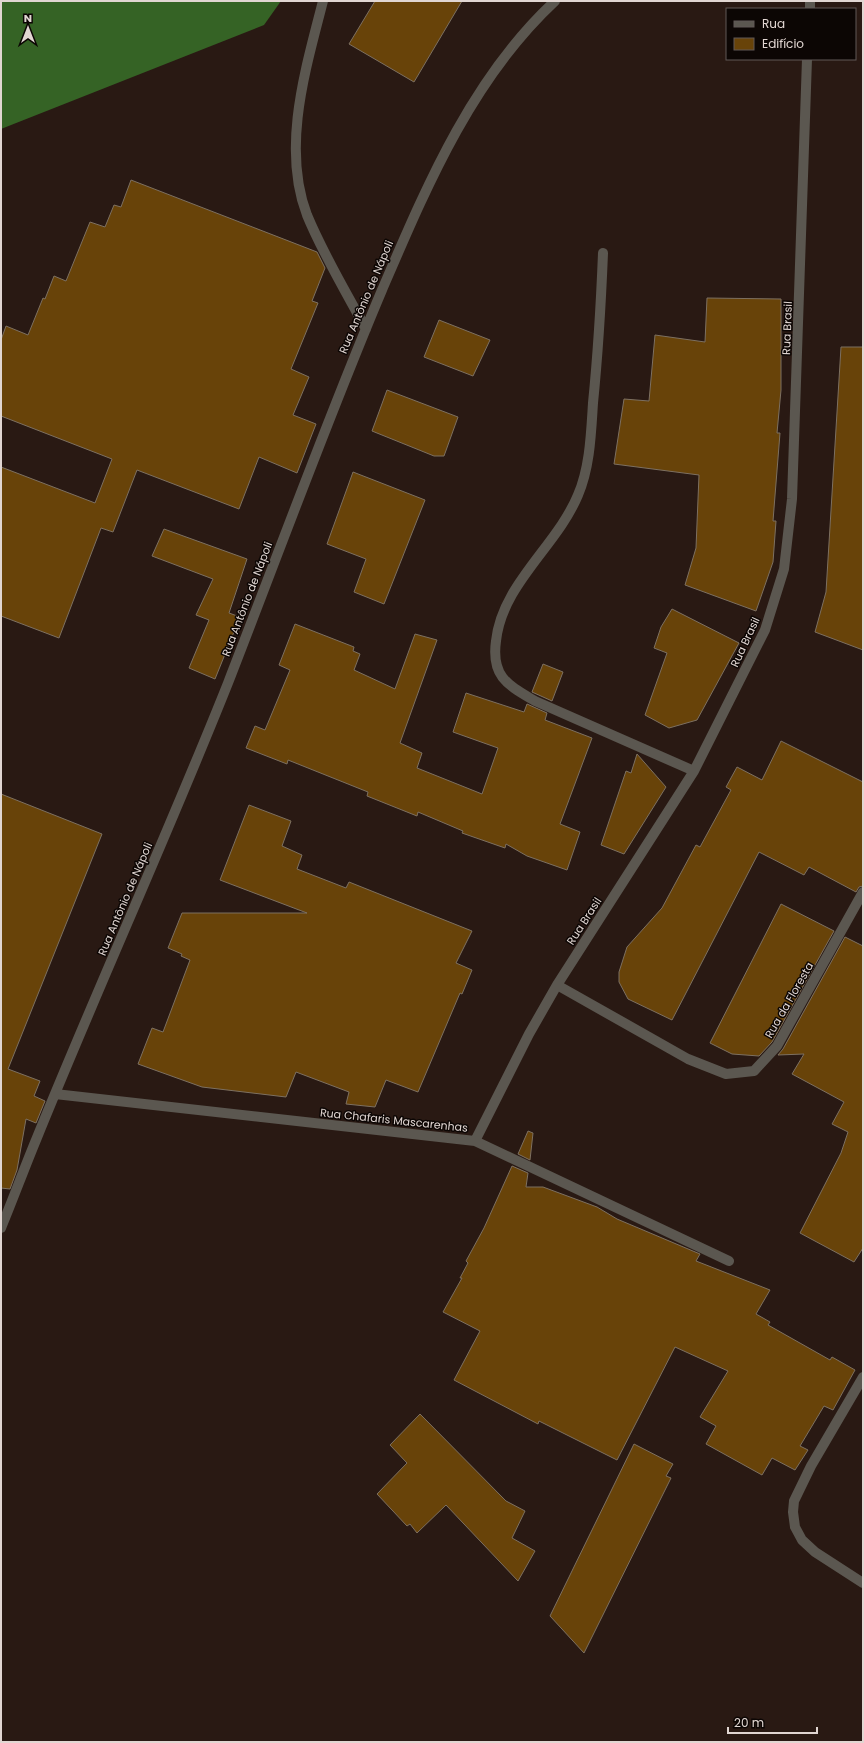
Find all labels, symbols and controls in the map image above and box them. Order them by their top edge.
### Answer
north arrow [8,8,48,48]
legend [726,8,856,60]
text: N [24,10,32,26]
text: Rua [762,15,785,32]
text: Edifício [762,35,804,52]
street label: Rua Antônio de Nápoli [335,238,397,356]
street label: Rua Brasil [778,301,796,355]
street label: Rua Antônio de Nápoli [218,539,276,659]
street label: Rua Brasil [726,614,764,670]
street label: Rua Antônio de Nápoli [94,840,156,958]
street label: Rua Brasil [563,894,605,948]
street label: Rua da Floresta [761,959,817,1041]
street label: Rua Chafaris Mascarenhas [319,1104,469,1136]
scale bar [728,1709,817,1735]
text: 20 m [734,1714,764,1731]

